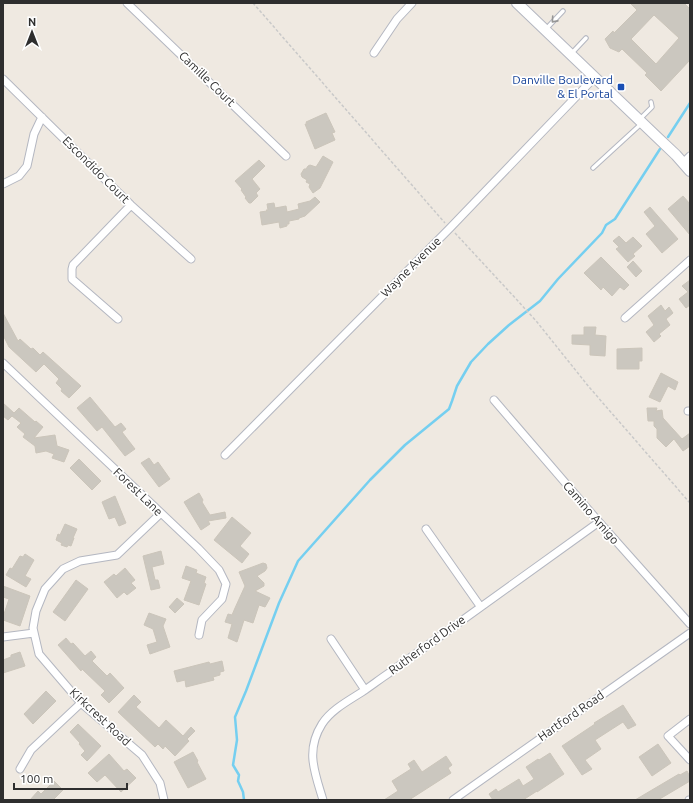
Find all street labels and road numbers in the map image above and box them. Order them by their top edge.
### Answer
street label: Camille Court [177,49,238,109]
street label: Escondido Court [60,134,132,206]
street label: Wayne Avenue [378,234,443,299]
street label: Forest Lane [111,465,165,518]
street label: Camino Amigo [561,479,622,547]
street label: Rutherford Drive [386,612,467,677]
street label: Kirkcrest Road [67,685,133,748]
street label: Hartford Road [535,688,606,743]

